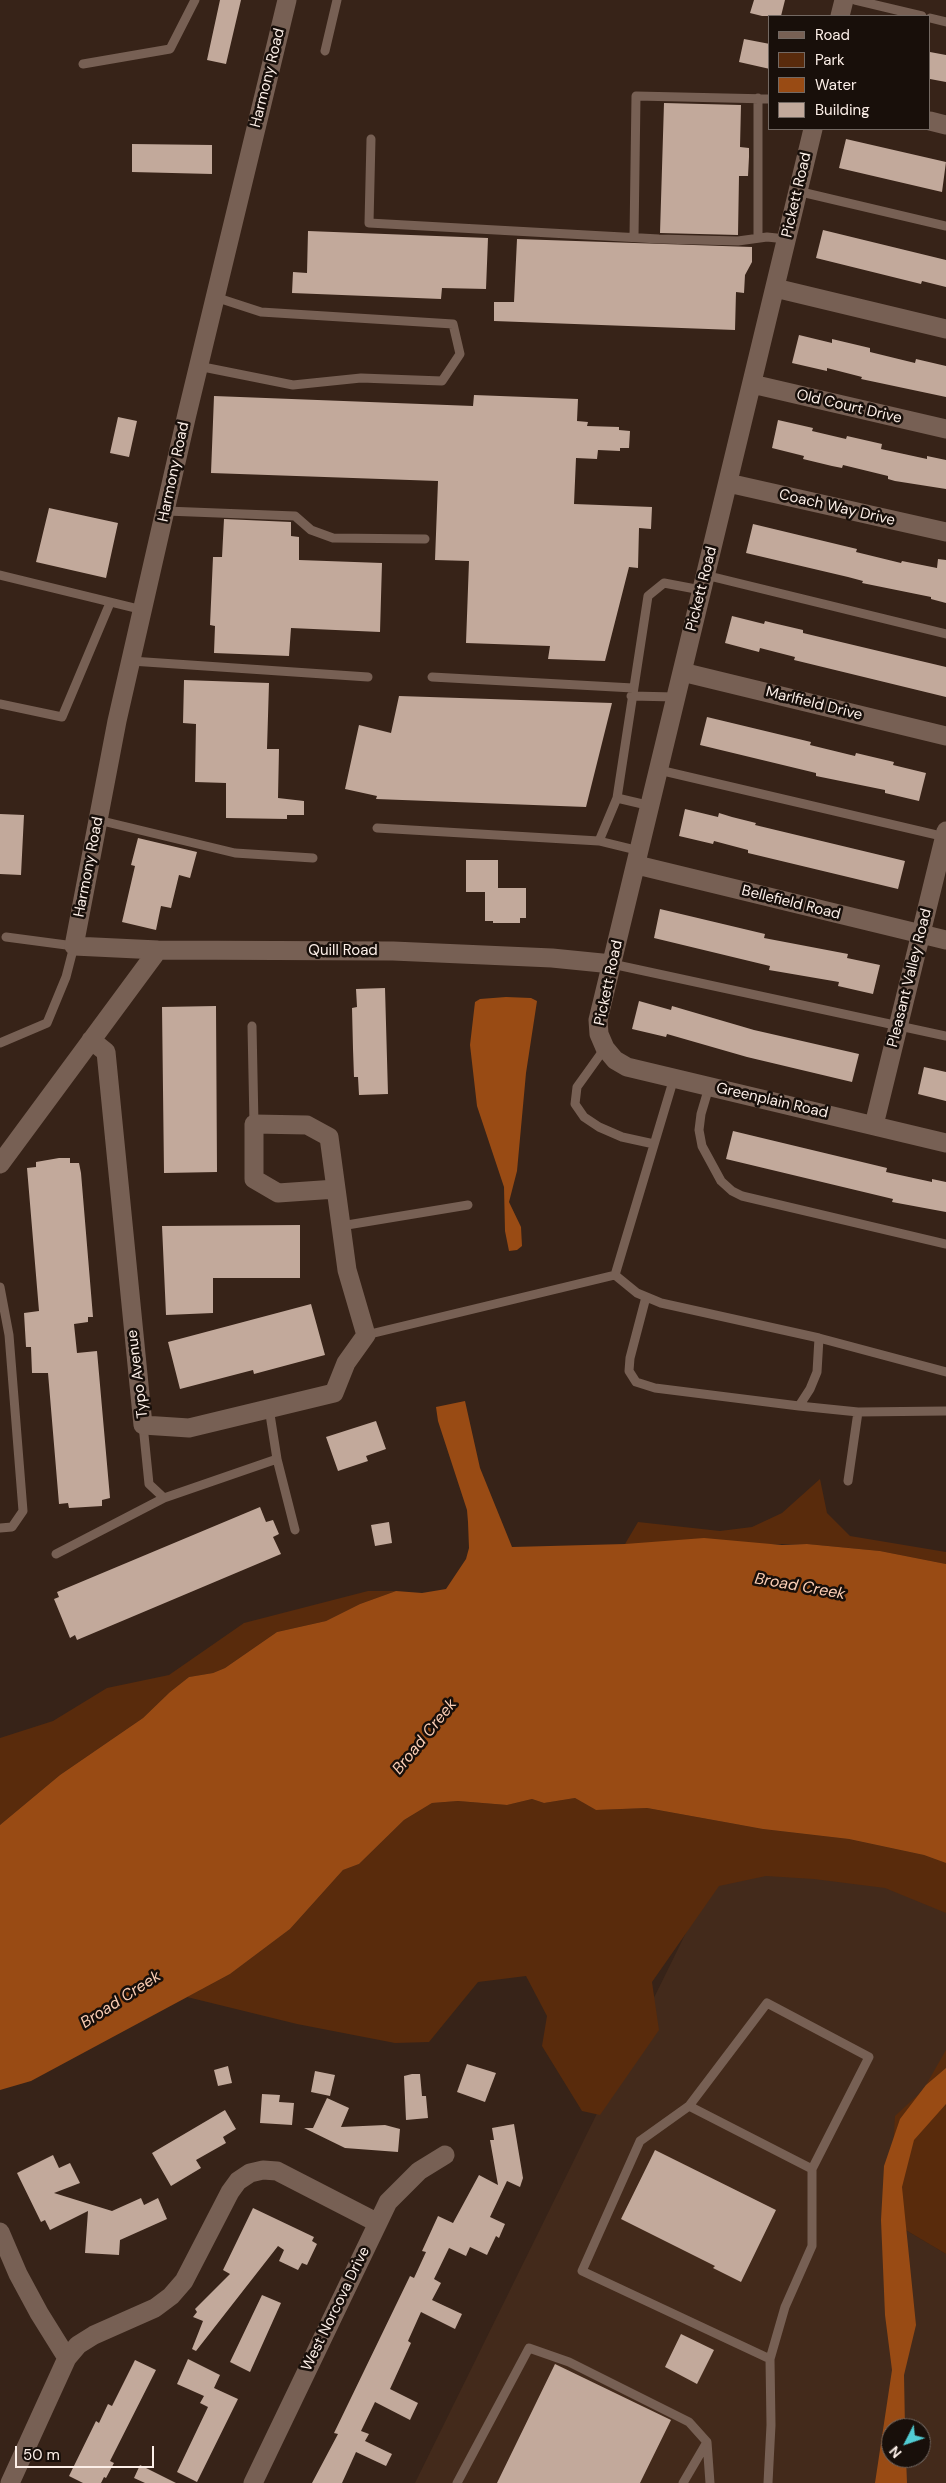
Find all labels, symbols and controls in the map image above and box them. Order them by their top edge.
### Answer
legend [768,15,931,130]
text: Road [815,25,850,45]
street label: Harmony Road [247,26,289,130]
text: Park [815,50,845,70]
text: Water [815,75,856,95]
text: Building [815,100,870,120]
street label: Pickett Road [778,151,816,239]
street label: Old Court Drive [795,386,903,428]
street label: Harmony Road [155,420,193,524]
street label: Coach Way Drive [777,486,897,530]
street label: Pickett Road [683,545,721,633]
street label: Marlfield Drive [764,683,864,725]
street label: Harmony Road [70,815,108,919]
street label: Bellefield Road [740,882,842,924]
street label: Pleasant Valley Road [884,907,936,1049]
street label: Pickett Road [591,939,627,1027]
street label: Quill Road [308,942,378,960]
street label: Greenplain Road [714,1079,830,1123]
street label: Typo Avenue [124,1329,152,1419]
water label: Broad Creek [753,1570,847,1604]
water label: Broad Creek [389,1695,461,1779]
water label: Broad Creek [77,1967,165,2033]
street label: West Norcova Drive [298,2244,374,2374]
north arrow [881,2418,931,2468]
scale bar [18,2436,156,2468]
text: N [885,2442,906,2462]
text: 50 m [23,2445,60,2465]

